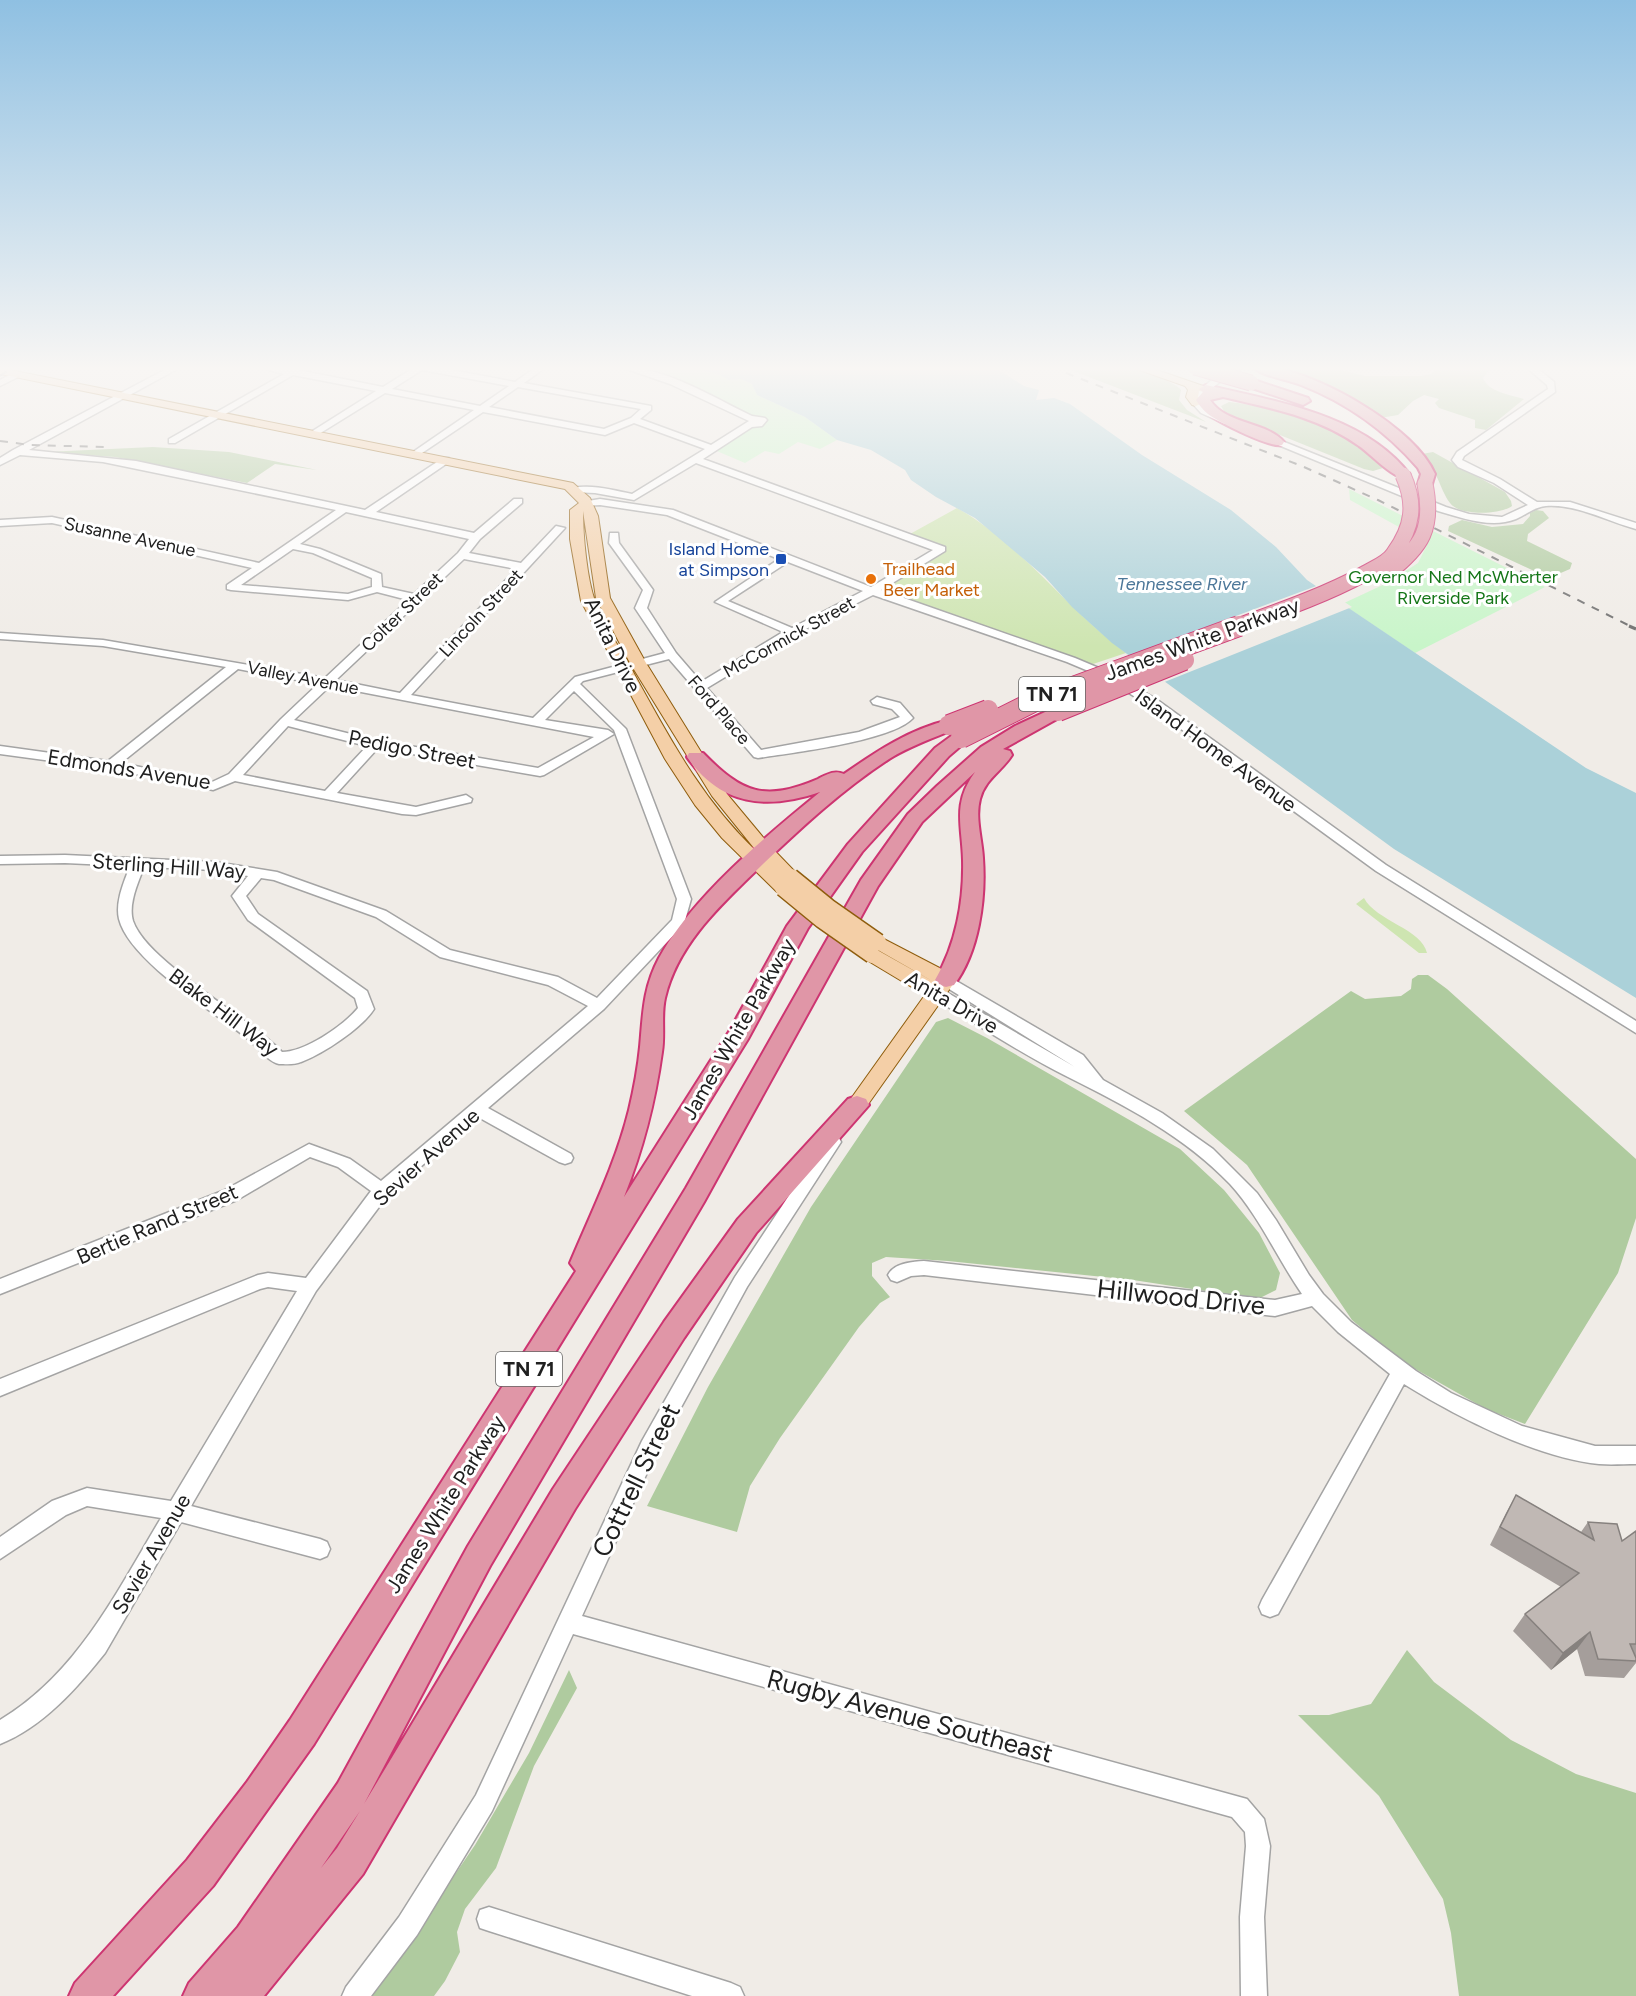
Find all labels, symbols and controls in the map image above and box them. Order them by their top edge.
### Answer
street label: Susanne Avenue [62,512,198,562]
place label: Island Home at Simpson [668,538,769,581]
marker: Island Home at Simpson [774,552,788,566]
place label: Trailhead Beer Market [883,558,980,601]
street label: Lincoln Street [435,564,528,662]
park label: Governor Ned McWherter Riverside Park [1348,566,1558,609]
street label: Colter Street [357,568,448,656]
marker: Trailhead Beer Market [864,572,878,586]
water label: Tennessee River [1117,573,1248,595]
street label: McCormick Street [719,592,859,682]
street label: James White Parkway [1101,592,1303,686]
street label: Anita Drive [579,593,647,697]
street label: Valley Avenue [245,656,361,700]
street label: Ford Place [683,671,755,749]
road number: TN 71 [1019,677,1085,711]
street label: Island Home Avenue [1130,683,1302,817]
street label: Pedigo Street [346,724,478,774]
street label: Edmonds Avenue [46,744,212,794]
street label: Sterling Hill Way [91,848,247,884]
street label: James White Parkway [676,934,800,1124]
street label: Blake Hill Way [164,963,284,1061]
street label: Anita Drive [901,965,1003,1039]
street label: Sevier Avenue [368,1103,484,1211]
street label: Bertie Rand Street [73,1179,241,1269]
street label: Hillwood Drive [1095,1272,1267,1322]
road number: TN 71 [496,1352,562,1386]
street label: Cottrell Street [585,1398,687,1562]
street label: James White Parkway [380,1410,510,1598]
street label: Sevier Avenue [107,1489,195,1619]
street label: Rugby Avenue Southeast [764,1662,1057,1770]

